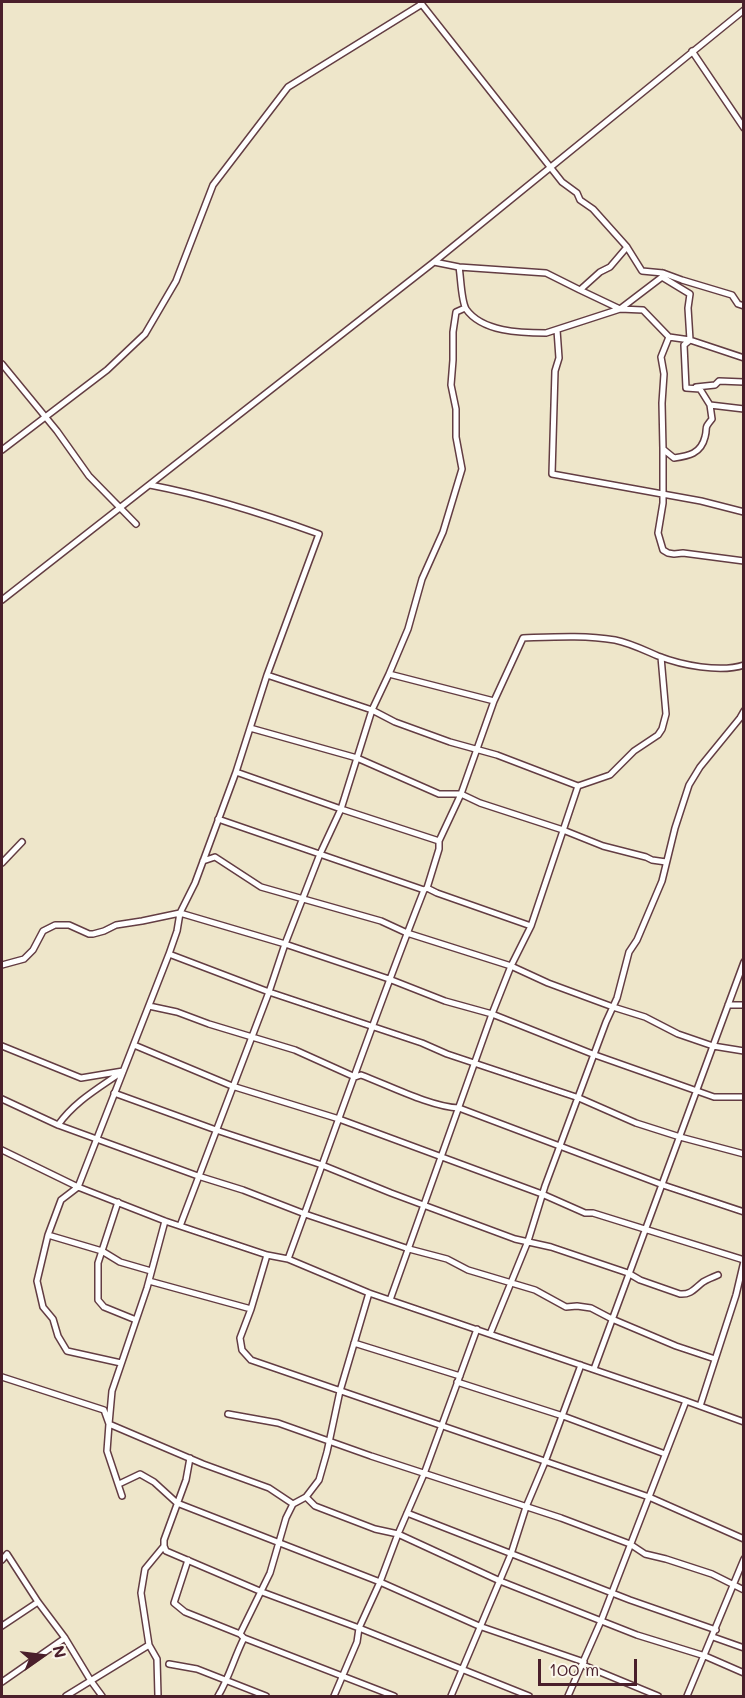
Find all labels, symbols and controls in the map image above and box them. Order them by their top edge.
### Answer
north arrow [12,1626,72,1686]
text: N [48,1643,72,1660]
scale bar [541,1647,640,1685]
text: 100 m [549,1657,599,1681]

